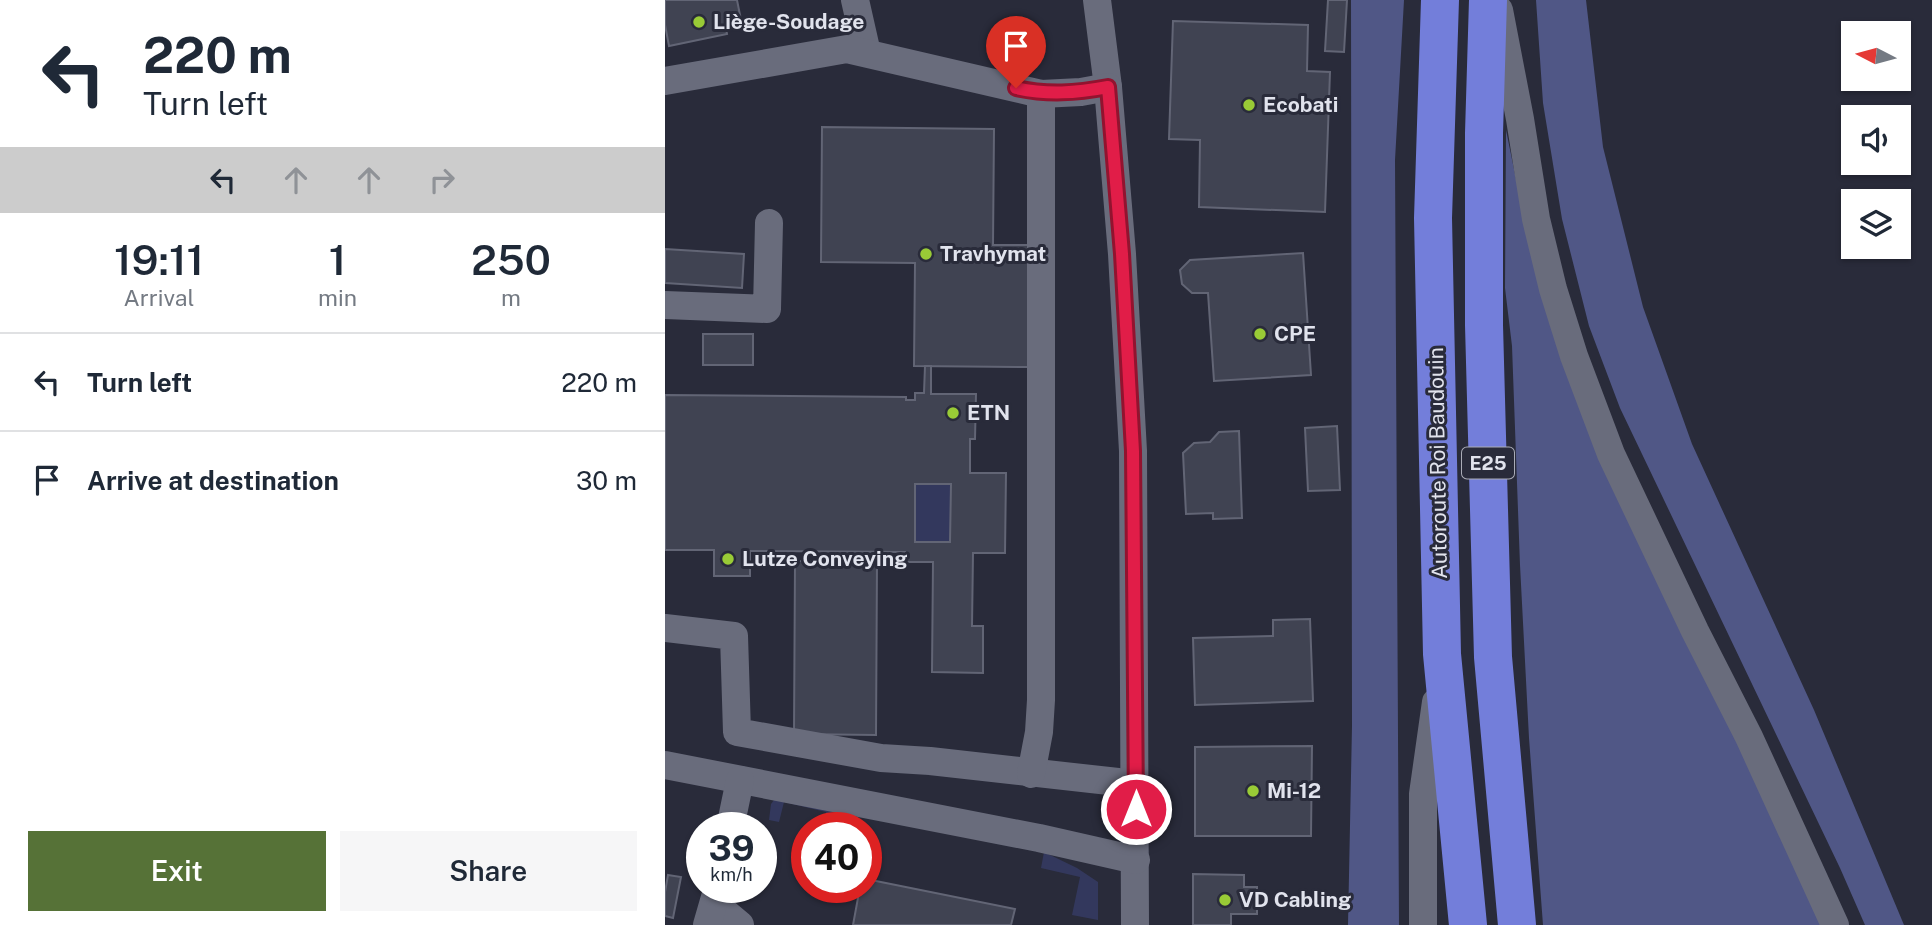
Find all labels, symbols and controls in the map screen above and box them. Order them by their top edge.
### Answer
place label: Liège-Soudage [713,9,864,34]
marker: Liège-Soudage [691,14,707,30]
pin [986,16,1046,88]
north arrow [1841,21,1911,91]
map controls [1841,21,1911,259]
text: 220 m [143,26,292,84]
icon: arrive [997,27,1035,65]
icon: left [28,28,119,119]
text: Turn left [143,85,268,122]
place label: Ecobati [1263,92,1338,117]
marker: Ecobati [1241,97,1257,113]
button: sound [1841,105,1911,175]
icon: left [204,161,242,199]
icon: ahead [277,161,315,199]
icon: ahead [350,161,388,199]
icon: right [423,161,461,199]
button: layers [1841,189,1911,259]
text: 19:11 [114,235,204,284]
text: 1 [329,235,346,284]
text: 250 [471,235,551,284]
place label: Travhymat [940,241,1046,266]
marker: Travhymat [918,246,934,262]
text: Arrival [124,284,195,311]
text: min [318,284,357,311]
text: m [501,284,521,311]
place label: CPE [1274,321,1316,346]
marker: CPE [1252,326,1268,342]
street label: Autoroute Roi Baudouin [1423,347,1452,579]
icon: left [28,363,66,401]
text: Turn left [87,367,192,398]
text: 220 m [561,367,637,398]
place label: ETN [967,400,1010,425]
marker: ETN [945,405,961,421]
road number: E25 [1462,447,1514,478]
icon: arrive [28,461,66,499]
text: Arrive at destination [87,465,339,496]
text: 30 m [576,465,637,496]
place label: Lutze Conveying [742,546,907,571]
marker: Lutze Conveying [720,551,736,567]
position arrow [1099,772,1173,846]
place label: Mi-12 [1267,778,1321,803]
marker: Mi-12 [1245,783,1261,799]
speed limit sign: 40 [791,812,882,903]
text: 39 [708,828,755,869]
button: Exit [28,831,326,911]
button: Share [340,831,637,911]
text: km/h [710,864,753,885]
place label: VD Cabling [1239,887,1351,912]
marker: VD Cabling [1217,892,1233,908]

